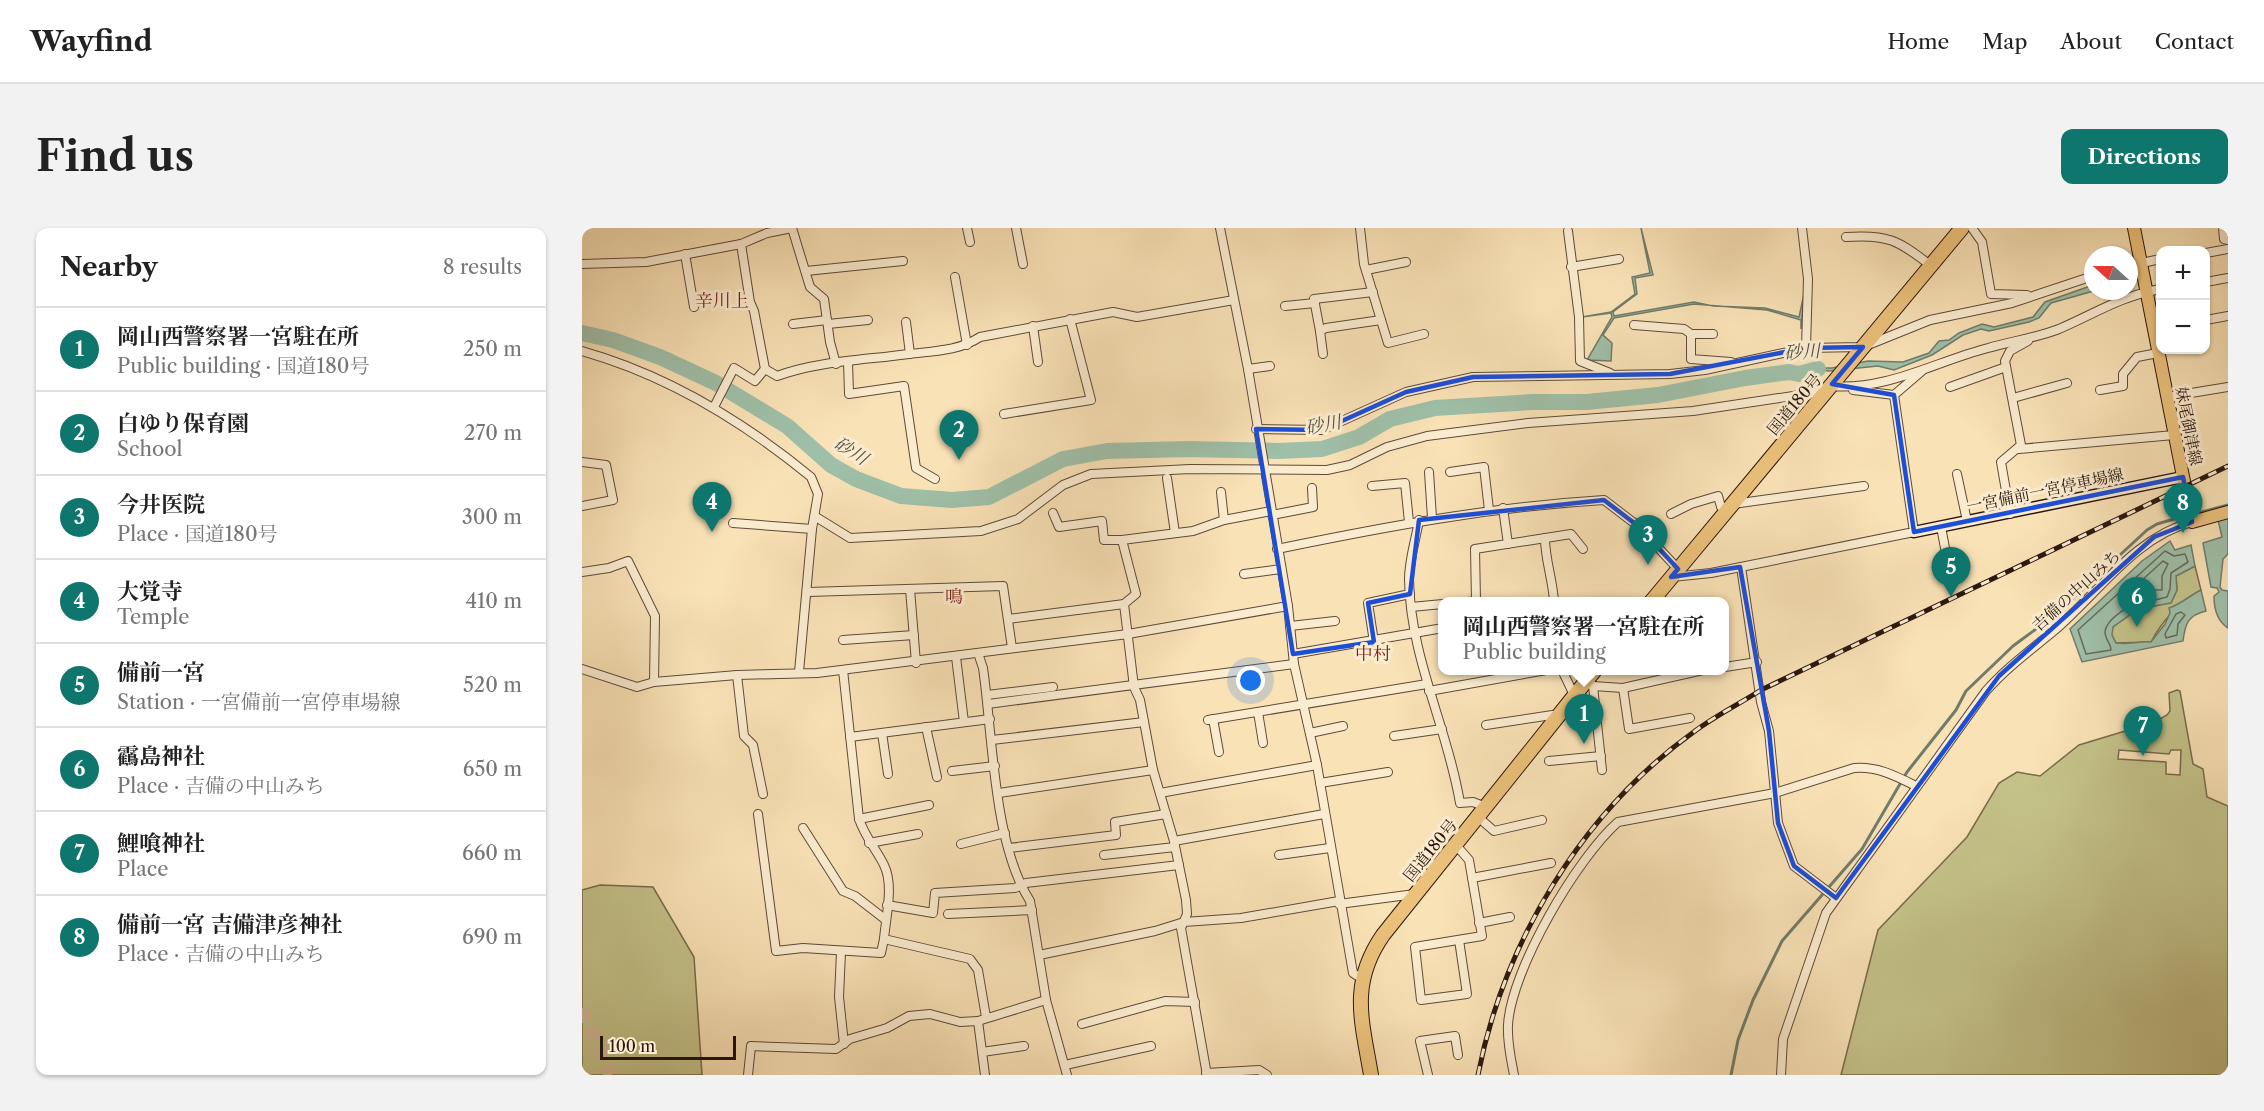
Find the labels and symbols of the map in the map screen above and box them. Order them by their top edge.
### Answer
north arrow [2084,246,2138,300]
district label: 辛川上 [695,290,749,312]
water label: 砂川 [1783,340,1823,364]
street label: 国道180号 [1762,369,1826,439]
street label: 妹尾御津線 [2172,385,2206,467]
pin: 2 [940,410,979,460]
water label: 砂川 [1303,410,1345,439]
water label: 砂川 [830,432,874,471]
street label: 一宮備前一宮停車場線 [1965,464,2125,516]
pin: 4 [692,482,732,532]
pin: 8 [2164,484,2202,533]
pin: 3 [1628,516,1668,565]
street label: 吉備の中山みち [2028,545,2124,635]
pin: 5 [1932,548,1970,597]
pin: 6 [2118,578,2156,627]
district label: 鳴 [945,586,963,608]
district label: 中村 [1355,643,1391,665]
your location [1236,666,1265,695]
pin: 1 [1564,694,1604,744]
pin: 7 [2124,706,2162,756]
street label: 国道180号 [1399,815,1461,885]
scale bar [600,1033,736,1060]

